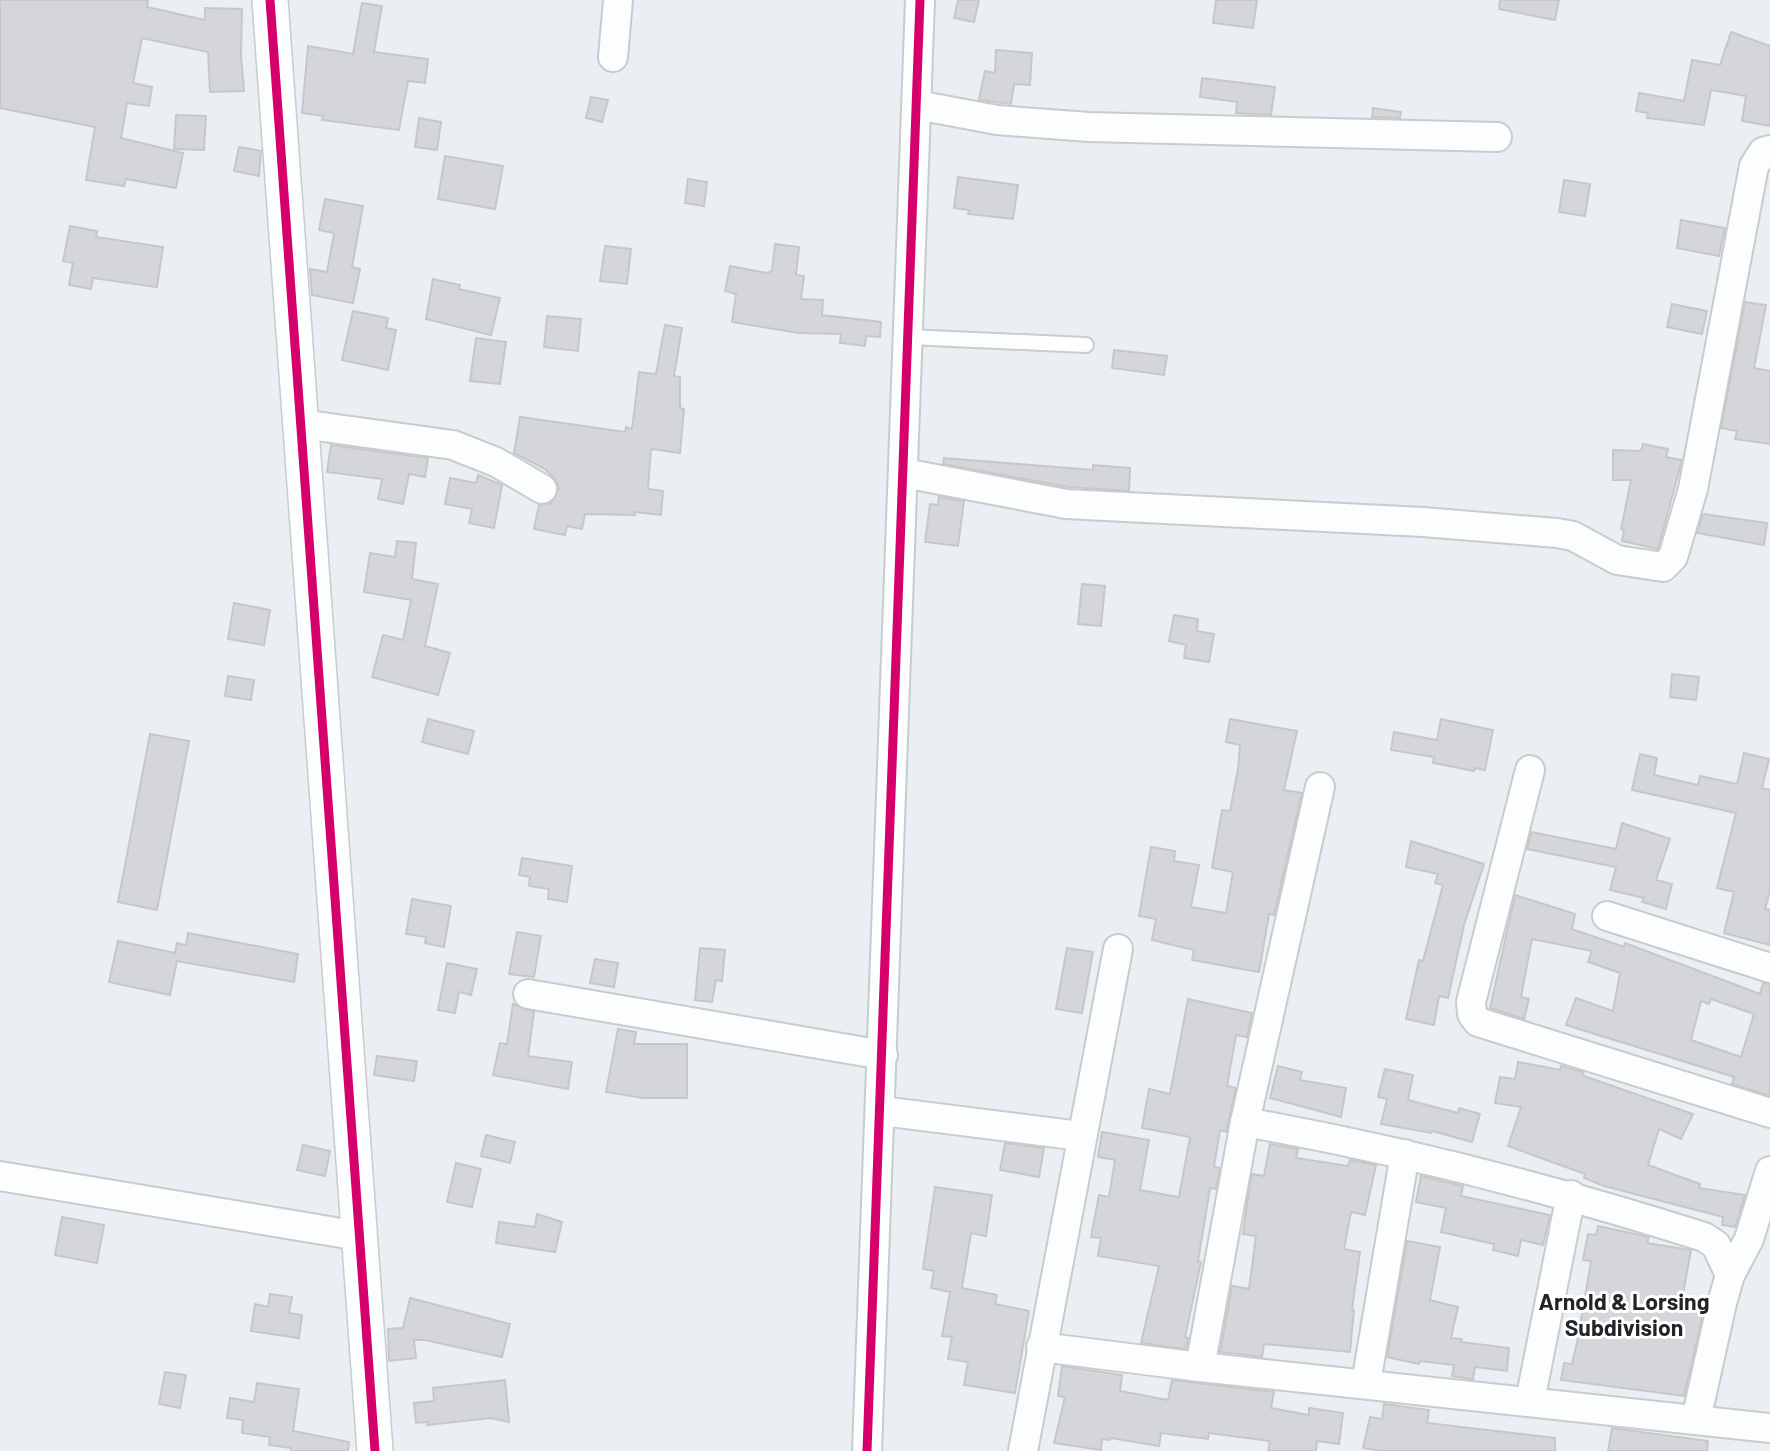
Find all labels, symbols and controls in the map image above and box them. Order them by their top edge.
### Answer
district label: Arnold & Lorsing Subdivision [1539,1287,1709,1341]

